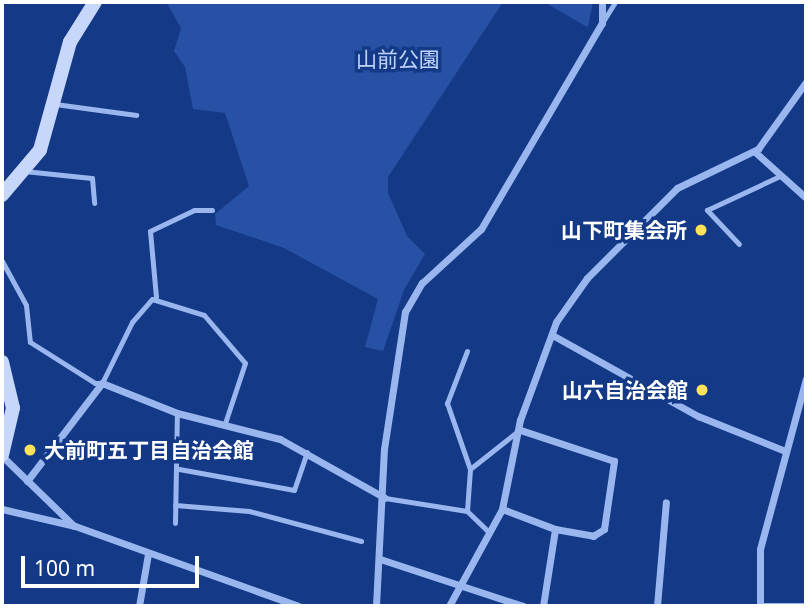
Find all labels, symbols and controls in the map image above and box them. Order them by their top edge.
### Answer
park label: 山前公園 [356,46,440,72]
place label: 山下町集会所 [561,217,687,243]
marker: 山下町集会所 [693,222,709,238]
place label: 山六自治会館 [562,377,688,403]
marker: 山六自治会館 [694,382,710,398]
place label: 大前町五丁目自治会館 [44,437,254,463]
marker: 大前町五丁目自治会館 [22,442,38,458]
scale bar [24,542,203,586]
text: 100 m [34,554,95,582]

